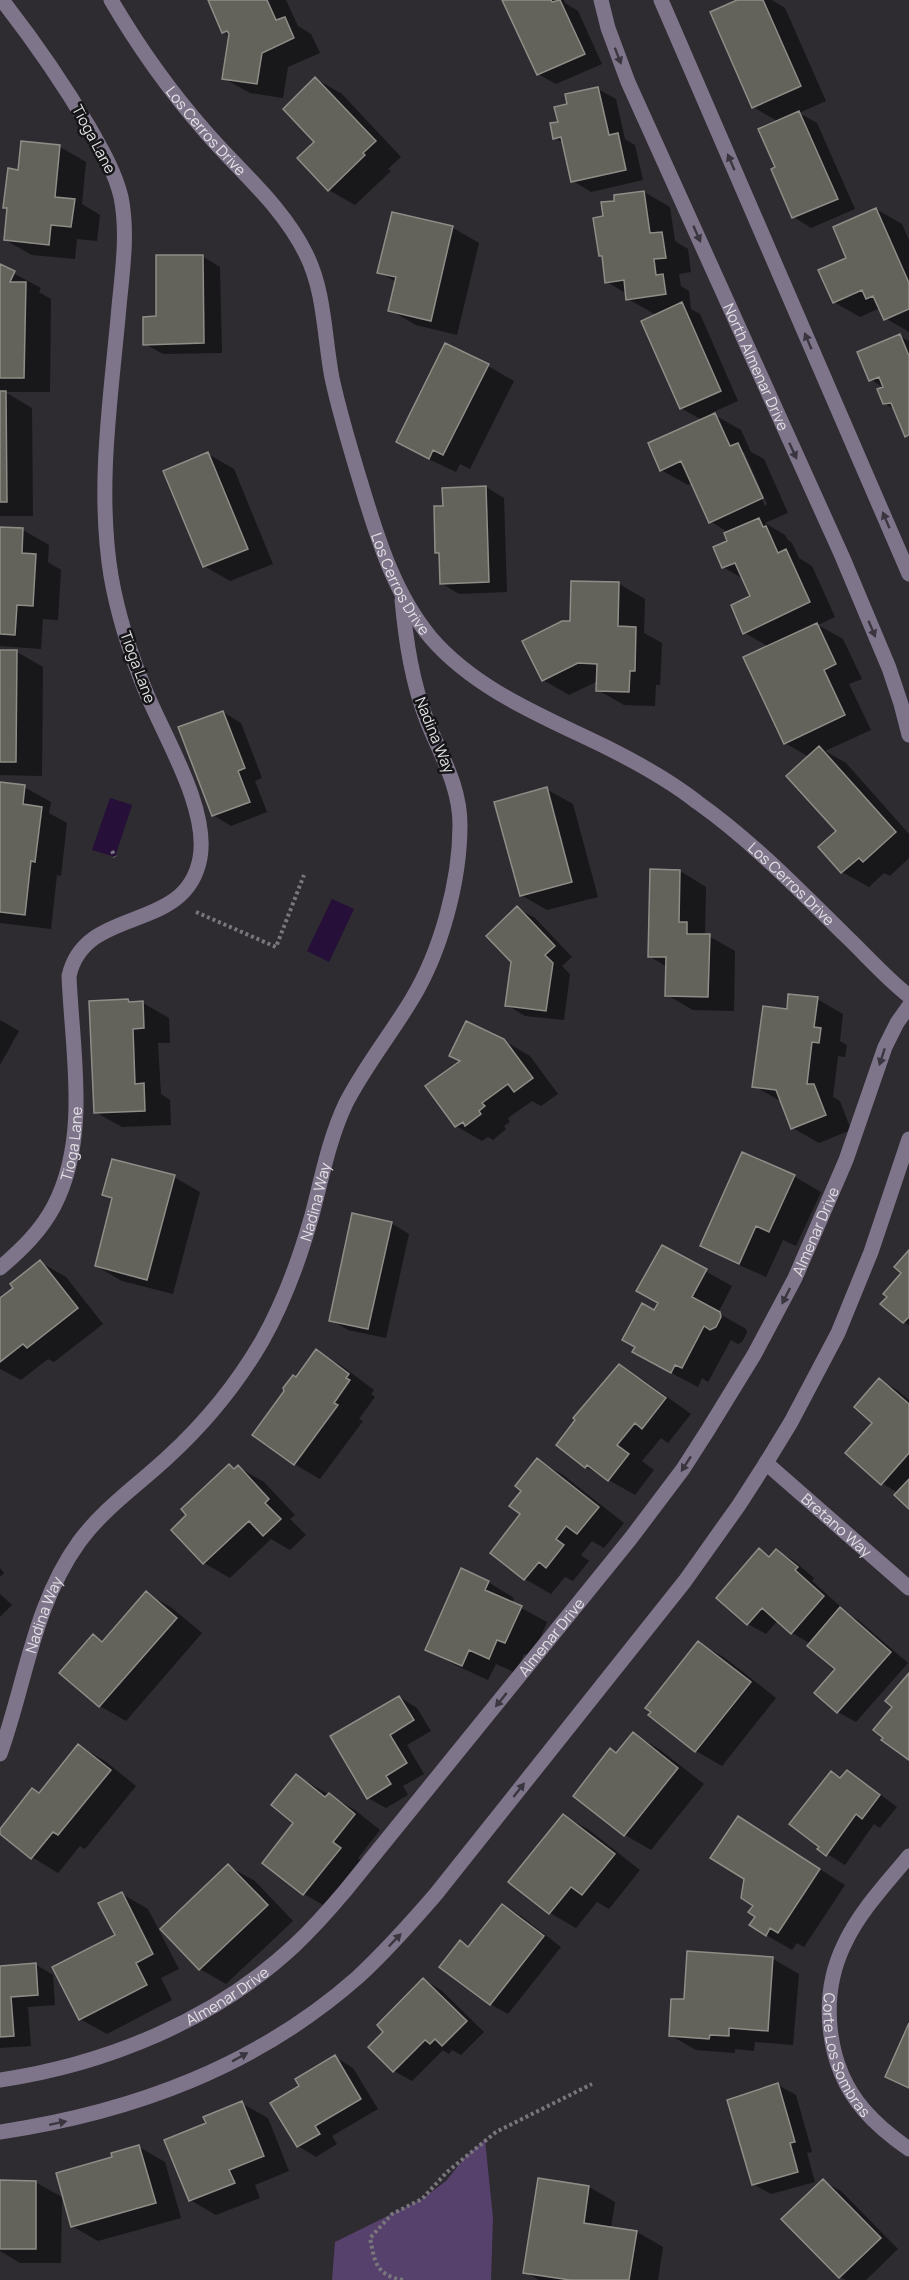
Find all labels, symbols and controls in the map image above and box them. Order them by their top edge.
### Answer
one-way arrow [614,47,623,65]
street label: Los Cerros Drive [161,82,251,180]
street label: Tioga Lane [67,101,121,177]
one-way arrow [726,153,735,171]
one-way arrow [692,226,701,243]
street label: North Almenar Drive [719,300,795,434]
one-way arrow [803,332,813,350]
one-way arrow [789,442,798,459]
one-way arrow [881,511,890,529]
street label: Los Cerros Drive [367,530,435,639]
one-way arrow [868,620,877,638]
street label: Tioga Lane [115,628,161,706]
street label: Nadina Way [410,694,460,776]
street label: Los Cerros Drive [744,837,840,930]
one-way arrow [876,1048,886,1066]
street label: Tioga Lane [55,1106,87,1184]
street label: Nadina Way [294,1160,335,1244]
street label: Almenar Drive [787,1183,844,1279]
one-way arrow [781,1288,790,1305]
one-way arrow [681,1456,692,1472]
street label: Bretano Way [797,1488,877,1562]
street label: Nadina Way [20,1573,67,1655]
street label: Almenar Drive [513,1593,589,1680]
one-way arrow [495,1692,508,1707]
one-way arrow [513,1782,525,1797]
one-way arrow [388,1932,402,1947]
street label: Almenar Drive [182,1961,273,2030]
street label: Corte Los Sombras [819,1992,876,2121]
one-way arrow [232,2052,249,2062]
one-way arrow [48,2117,67,2127]

